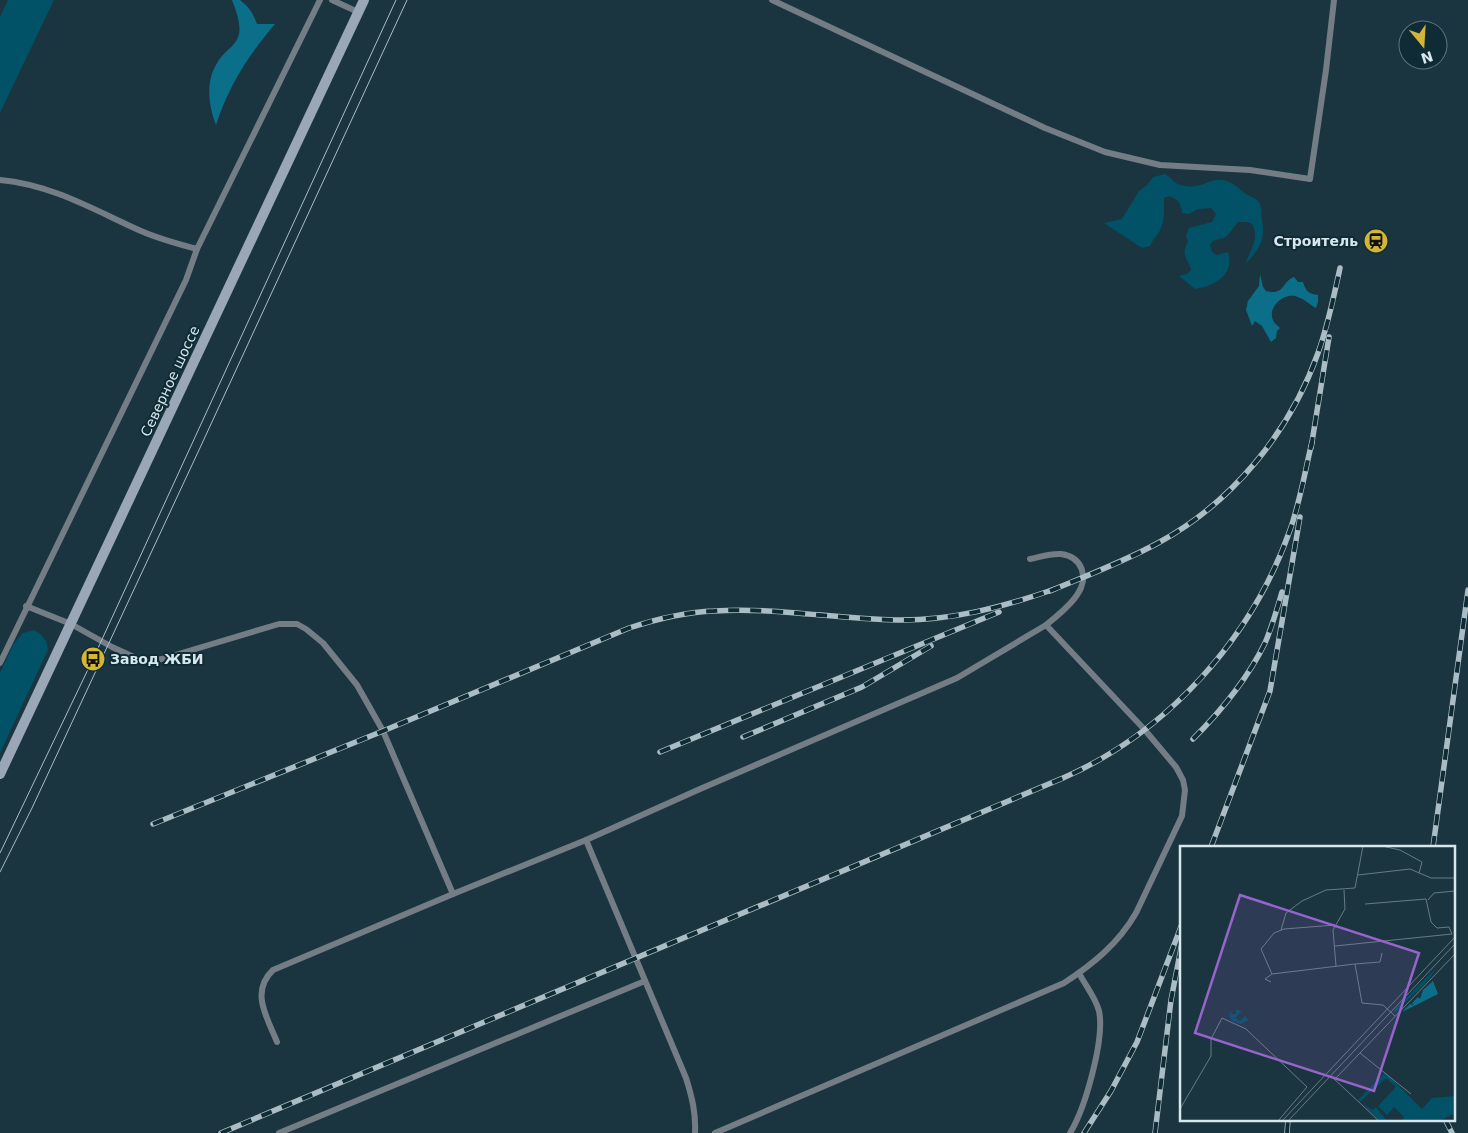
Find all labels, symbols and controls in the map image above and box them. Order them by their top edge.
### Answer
north arrow [1398,20,1448,70]
text: N [1419,48,1435,67]
station icon: Строитель [1363,228,1389,254]
place label: Строитель [1273,233,1358,249]
street label: Северное шоссе [137,323,203,439]
bus stop icon: Завод ЖБИ [80,646,106,672]
place label: Завод ЖБИ [110,651,204,667]
inset map [1180,846,1456,1120]

